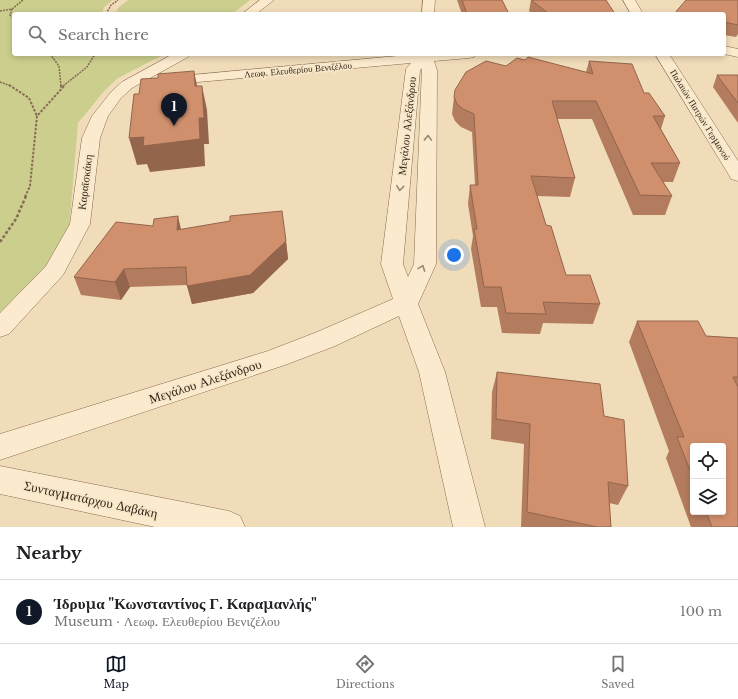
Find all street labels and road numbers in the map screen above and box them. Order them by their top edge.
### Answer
street label: Λεωφ. Ελευθερίου Βενιζέλου [244,59,353,80]
street label: Παλαιών Πατρών Γερμανού [668,67,733,163]
street label: Μεγάλου Αλεξάνδρου [395,75,419,176]
street label: Καραϊσκάκη [75,153,95,211]
street label: Μεγάλου Αλεξάνδρου [147,355,264,408]
street label: Συνταγματάρχου Δαβάκη [22,477,160,522]

